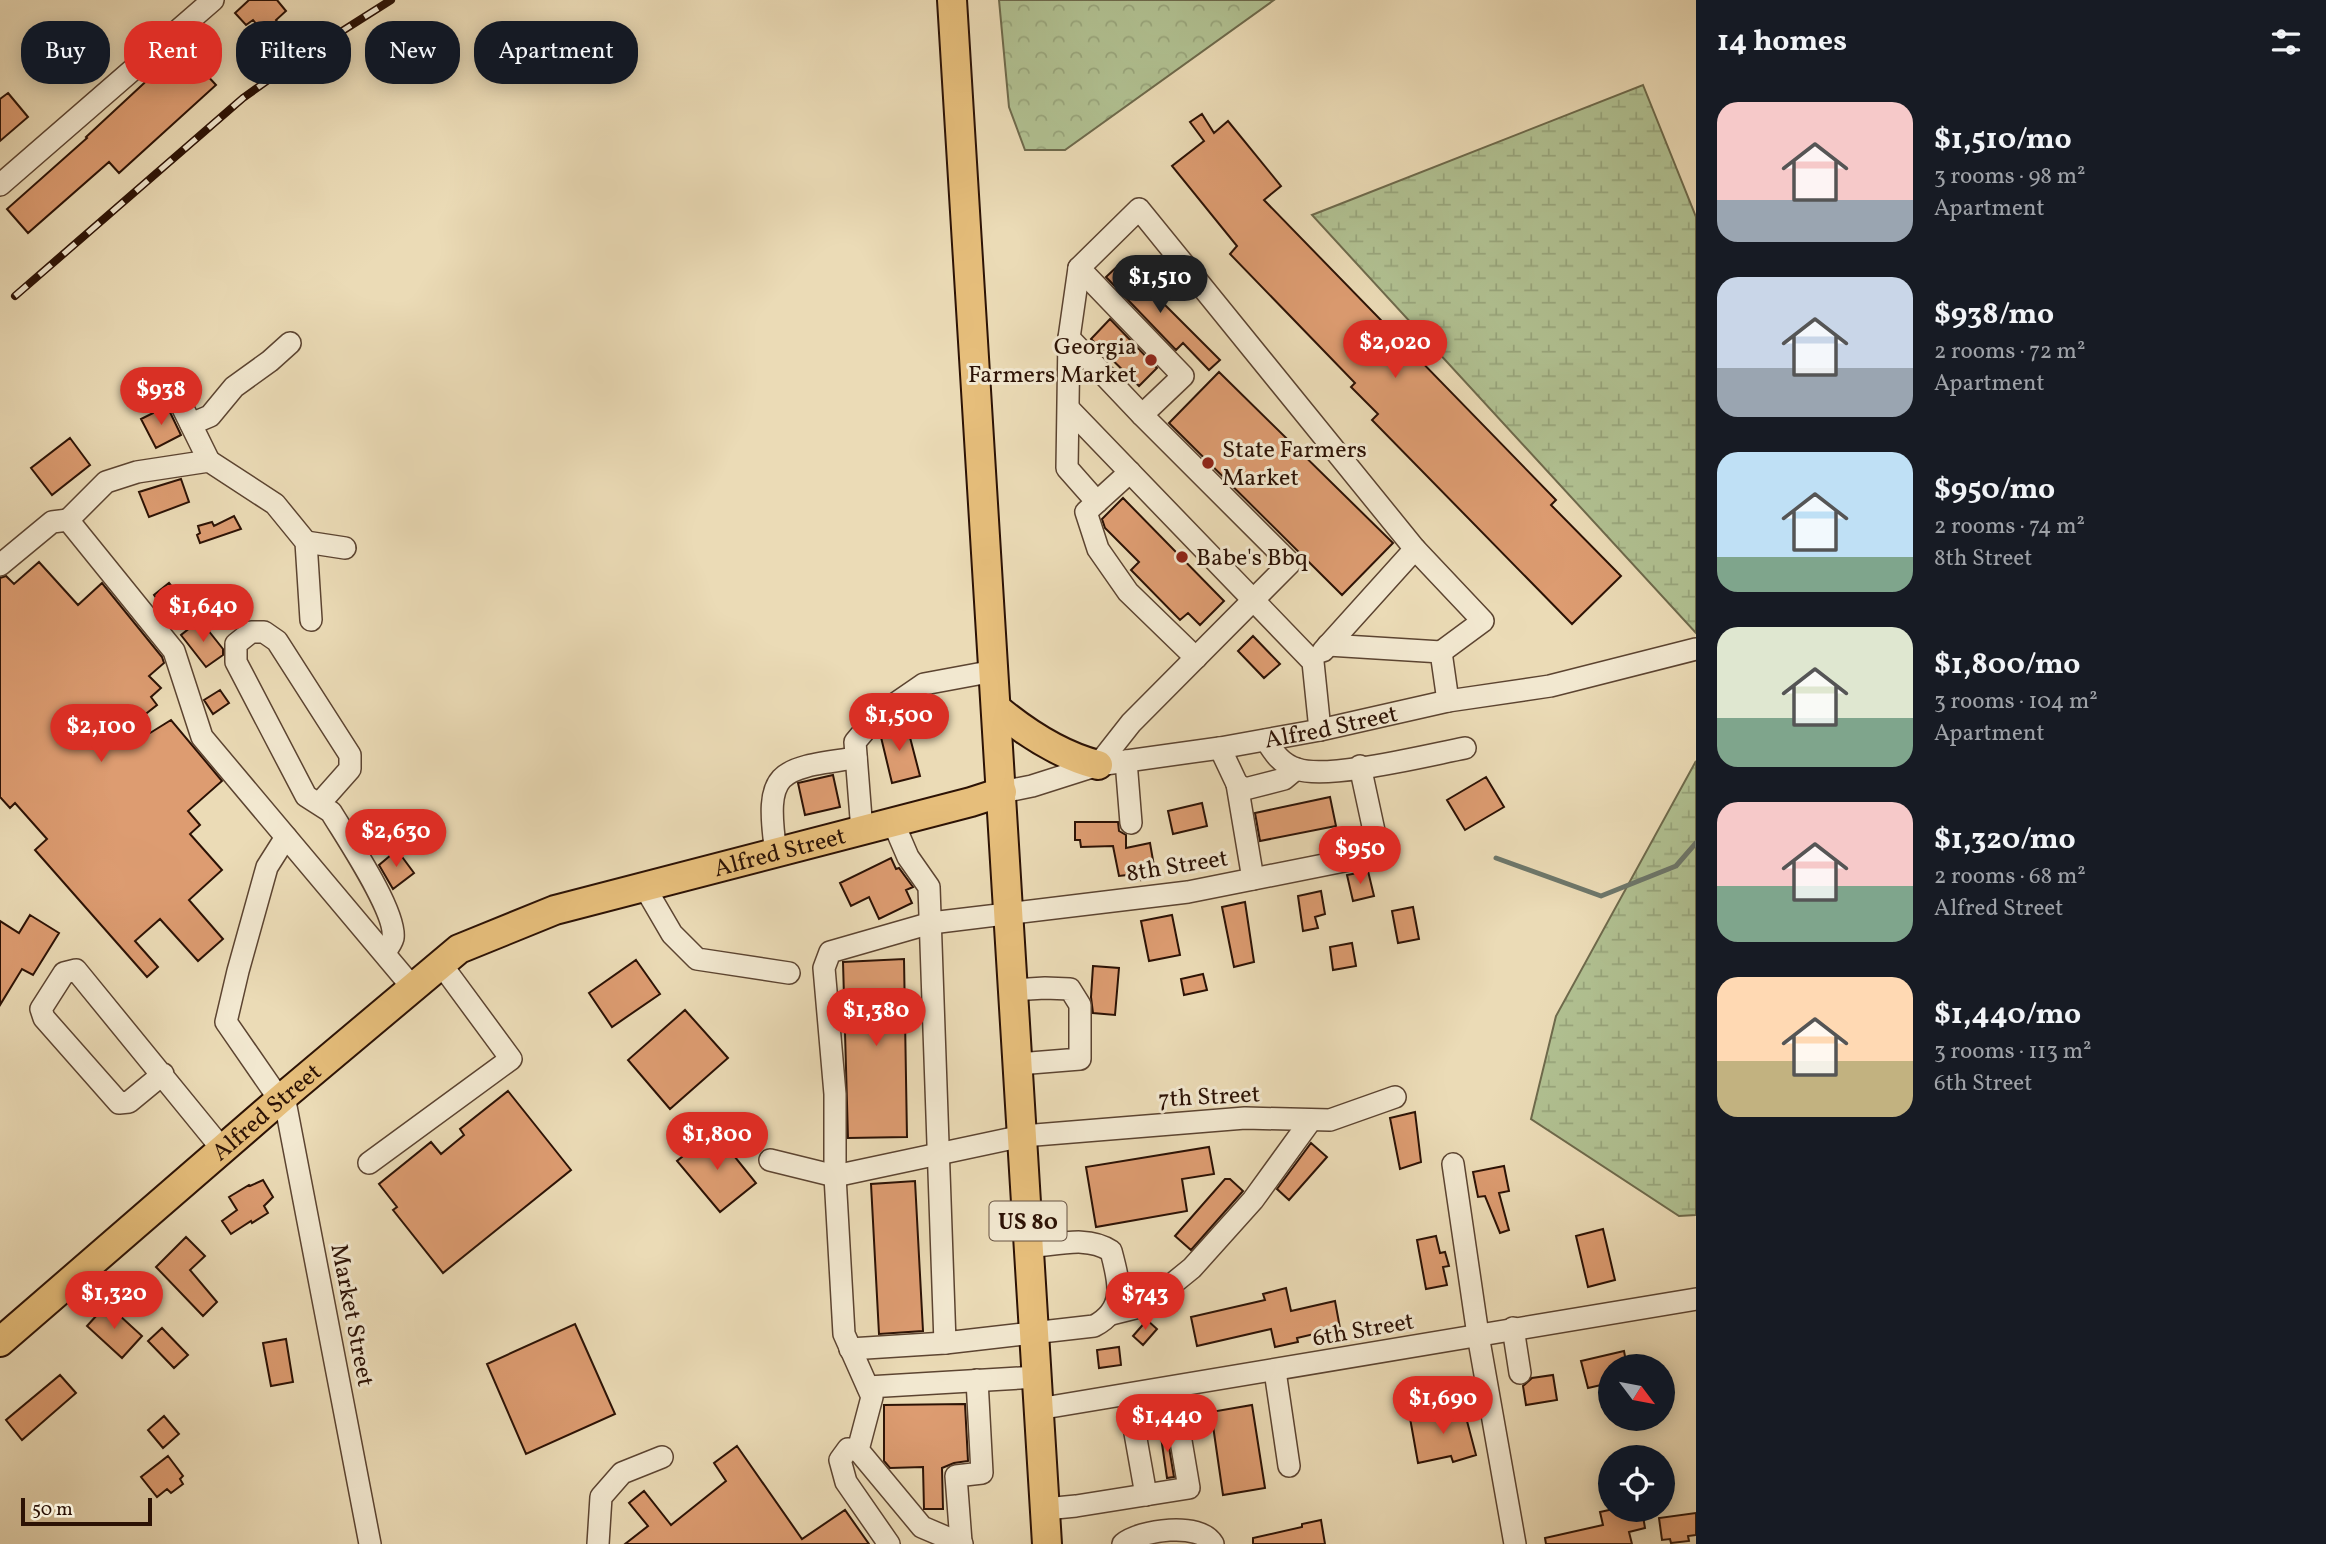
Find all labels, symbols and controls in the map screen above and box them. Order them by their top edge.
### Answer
chip: Buy [21,21,110,84]
chip: Rent [124,21,222,84]
chip: Filters [236,21,351,84]
chip: New [365,21,460,84]
chip: Apartment [474,21,638,84]
text: 14 homes [1717,21,1847,63]
icon: filters [2267,23,2305,61]
text: $1,510/mo [1934,119,2072,161]
icon: home [1773,130,1857,214]
text: 3 rooms · 98 m² [1934,161,2086,193]
text: Apartment [1934,193,2045,225]
pin: $1,510 [1103,256,1217,315]
text: $1,510 [1129,262,1191,294]
text: $938/mo [1934,294,2054,336]
icon: home [1773,305,1857,389]
pin: $2,020 [1338,320,1452,380]
text: $2,020 [1359,327,1431,359]
place label: Georgia Farmers Market [968,331,1137,393]
text: 2 rooms · 72 m² [1934,336,2085,368]
marker: Georgia Farmers Market [1143,352,1159,368]
pin: $938 [120,368,202,427]
text: Apartment [1934,368,2045,400]
text: $938 [136,374,186,406]
place label: State Farmers Market [1222,434,1367,496]
marker: State Farmers Market [1200,455,1216,471]
text: $950/mo [1934,469,2055,511]
icon: home [1773,480,1857,564]
text: 2 rooms · 74 m² [1934,511,2085,543]
place label: Babe's Bbq [1196,542,1308,576]
text: 8th Street [1934,543,2032,575]
marker: Babe's Bbq [1174,549,1190,565]
pin: $1,640 [146,584,260,644]
text: $1,640 [169,591,237,623]
text: $1,800/mo [1934,644,2080,686]
icon: home [1773,655,1857,739]
text: 3 rooms · 104 m² [1934,686,2098,718]
pin: $1,500 [842,694,956,753]
street label: Alfred Street [1262,698,1401,759]
text: $1,500 [865,700,933,732]
pin: $2,100 [44,704,158,764]
text: $2,100 [66,711,136,743]
text: Apartment [1934,718,2045,750]
pin: $2,630 [339,810,453,869]
text: $2,630 [361,816,431,848]
text: $1,320/mo [1934,819,2076,861]
street label: Alfred Street [711,820,850,887]
pin: $950 [1319,826,1401,886]
icon: home [1773,830,1857,914]
text: $950 [1335,833,1385,865]
street label: 8th Street [1124,842,1231,892]
text: 2 rooms · 68 m² [1934,861,2086,893]
text: Alfred Street [1934,893,2063,925]
pin: $1,380 [819,988,933,1048]
text: $1,440/mo [1934,994,2081,1036]
text: $1,380 [843,995,909,1027]
icon: home [1773,1005,1857,1089]
text: 3 rooms · 113 m² [1934,1036,2092,1068]
street label: Alfred Street [205,1056,330,1170]
text: 6th Street [1934,1068,2032,1100]
street label: 7th Street [1157,1078,1261,1118]
pin: $1,800 [660,1112,774,1172]
text: $1,800 [682,1119,752,1151]
road number: US 80 [990,1202,1066,1240]
street label: Market Street [321,1241,382,1390]
pin: $1,320 [57,1272,171,1331]
pin: $743 [1104,1272,1186,1332]
text: $1,320 [81,1278,147,1310]
text: $743 [1122,1279,1168,1311]
street label: 6th Street [1310,1305,1417,1357]
north arrow [1598,1354,1675,1432]
map controls [1598,1354,1675,1522]
pin: $1,690 [1386,1376,1500,1436]
text: $1,690 [1409,1383,1477,1415]
pin: $1,440 [1110,1394,1224,1454]
text: $1,440 [1132,1401,1202,1433]
button: locate [1598,1445,1675,1522]
scale bar [21,1495,152,1527]
text: 50 m [32,1497,73,1523]

